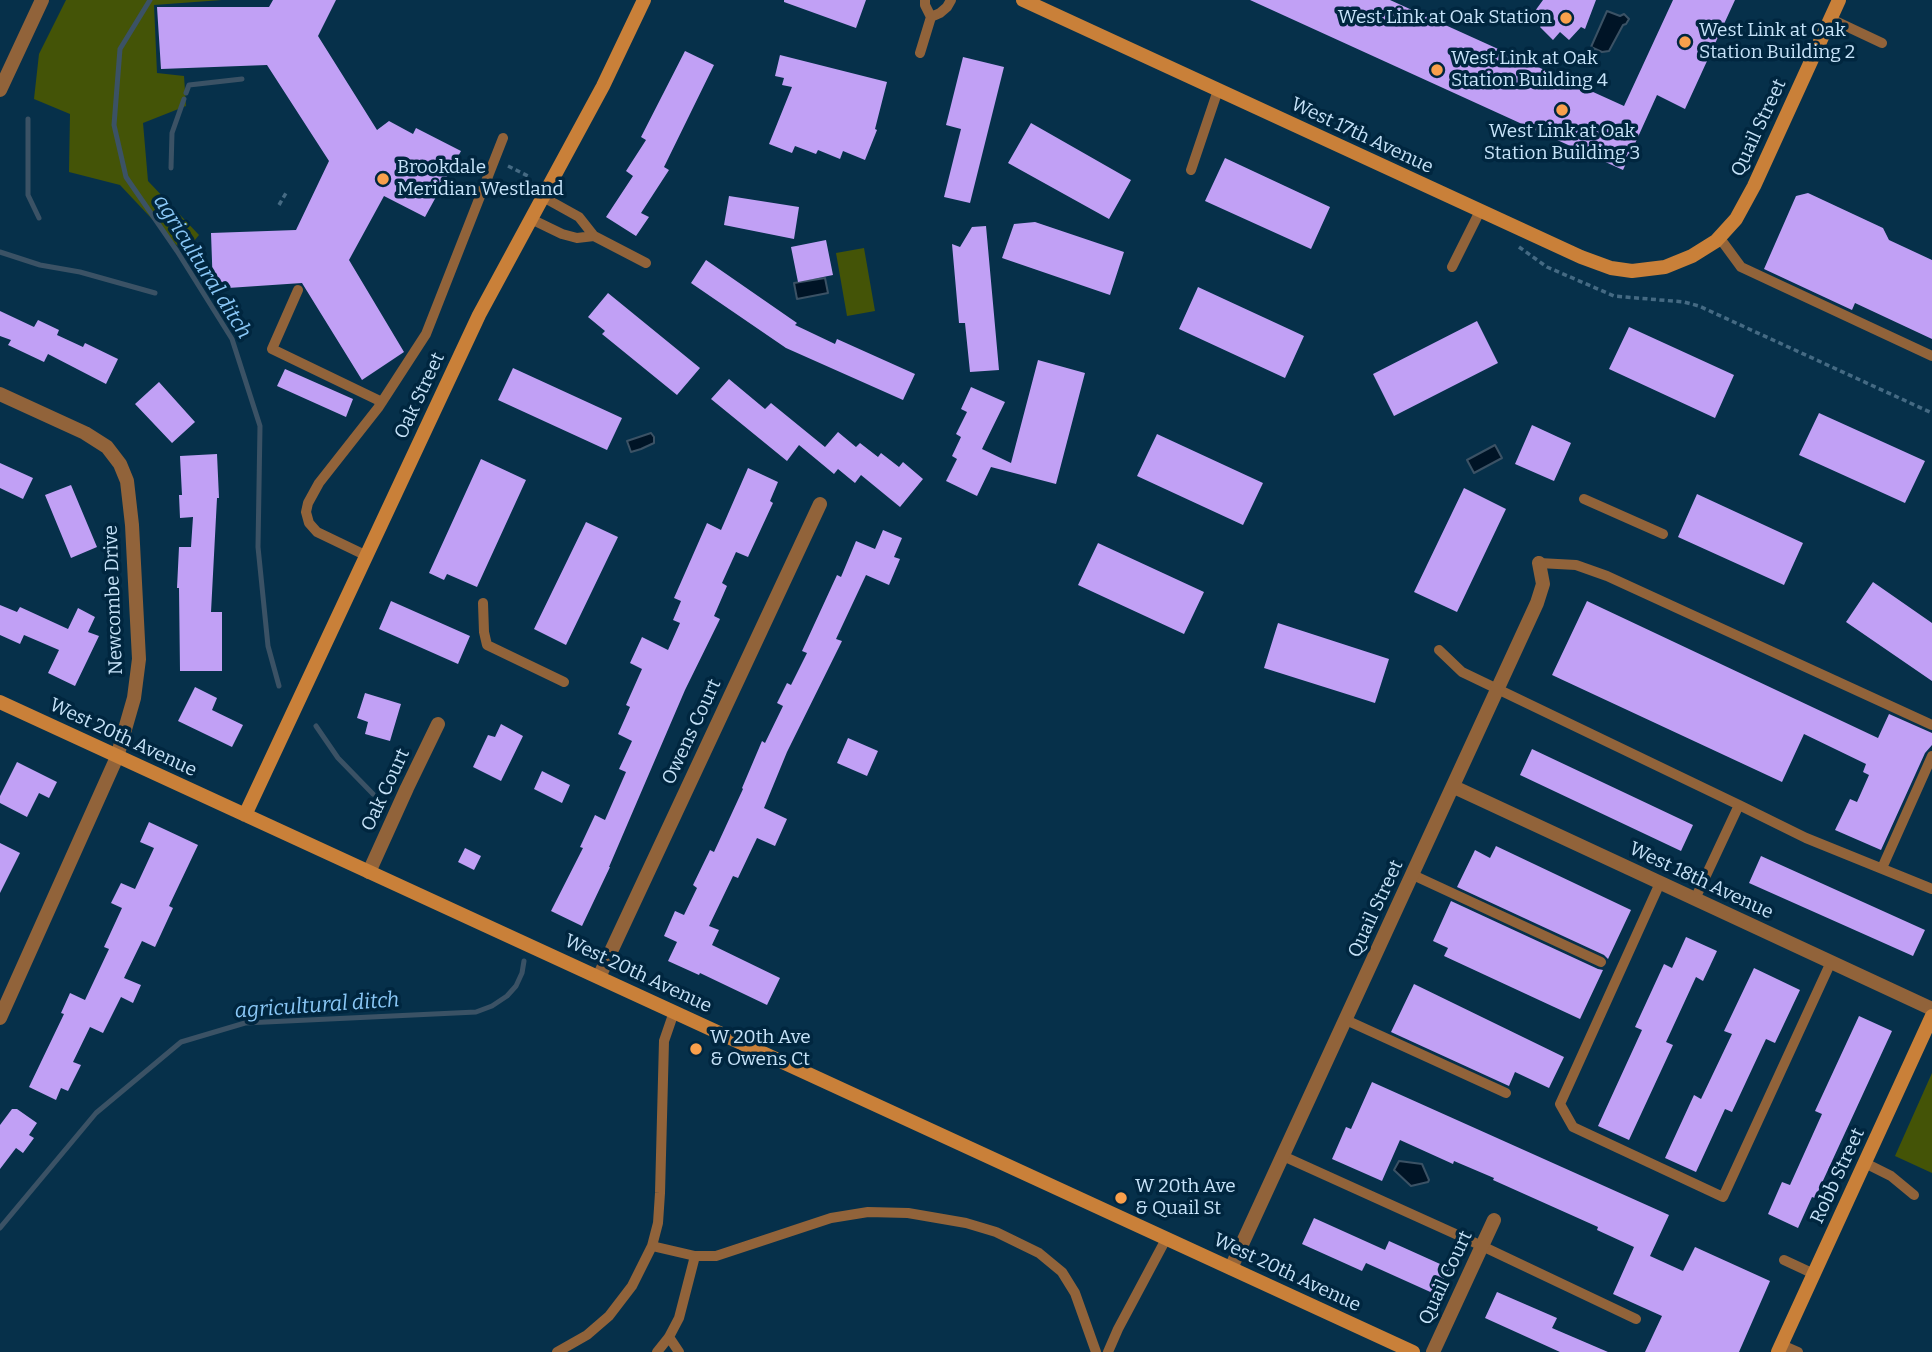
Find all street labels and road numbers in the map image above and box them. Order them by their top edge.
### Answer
street label: Quail Street [1727,76,1791,180]
street label: West 17th Avenue [1287,93,1437,179]
street label: Oak Street [390,349,450,443]
street label: Newcombe Drive [100,525,128,675]
street label: Owens Court [658,676,726,788]
street label: West 20th Avenue [46,694,200,782]
street label: Oak Court [357,745,415,835]
street label: West 18th Avenue [1625,838,1777,924]
street label: Quail Street [1344,857,1408,961]
street label: West 20th Avenue [561,930,715,1018]
street label: Robb Street [1806,1125,1870,1227]
street label: Quail Court [1414,1227,1478,1329]
street label: West 20th Avenue [1210,1229,1364,1317]

